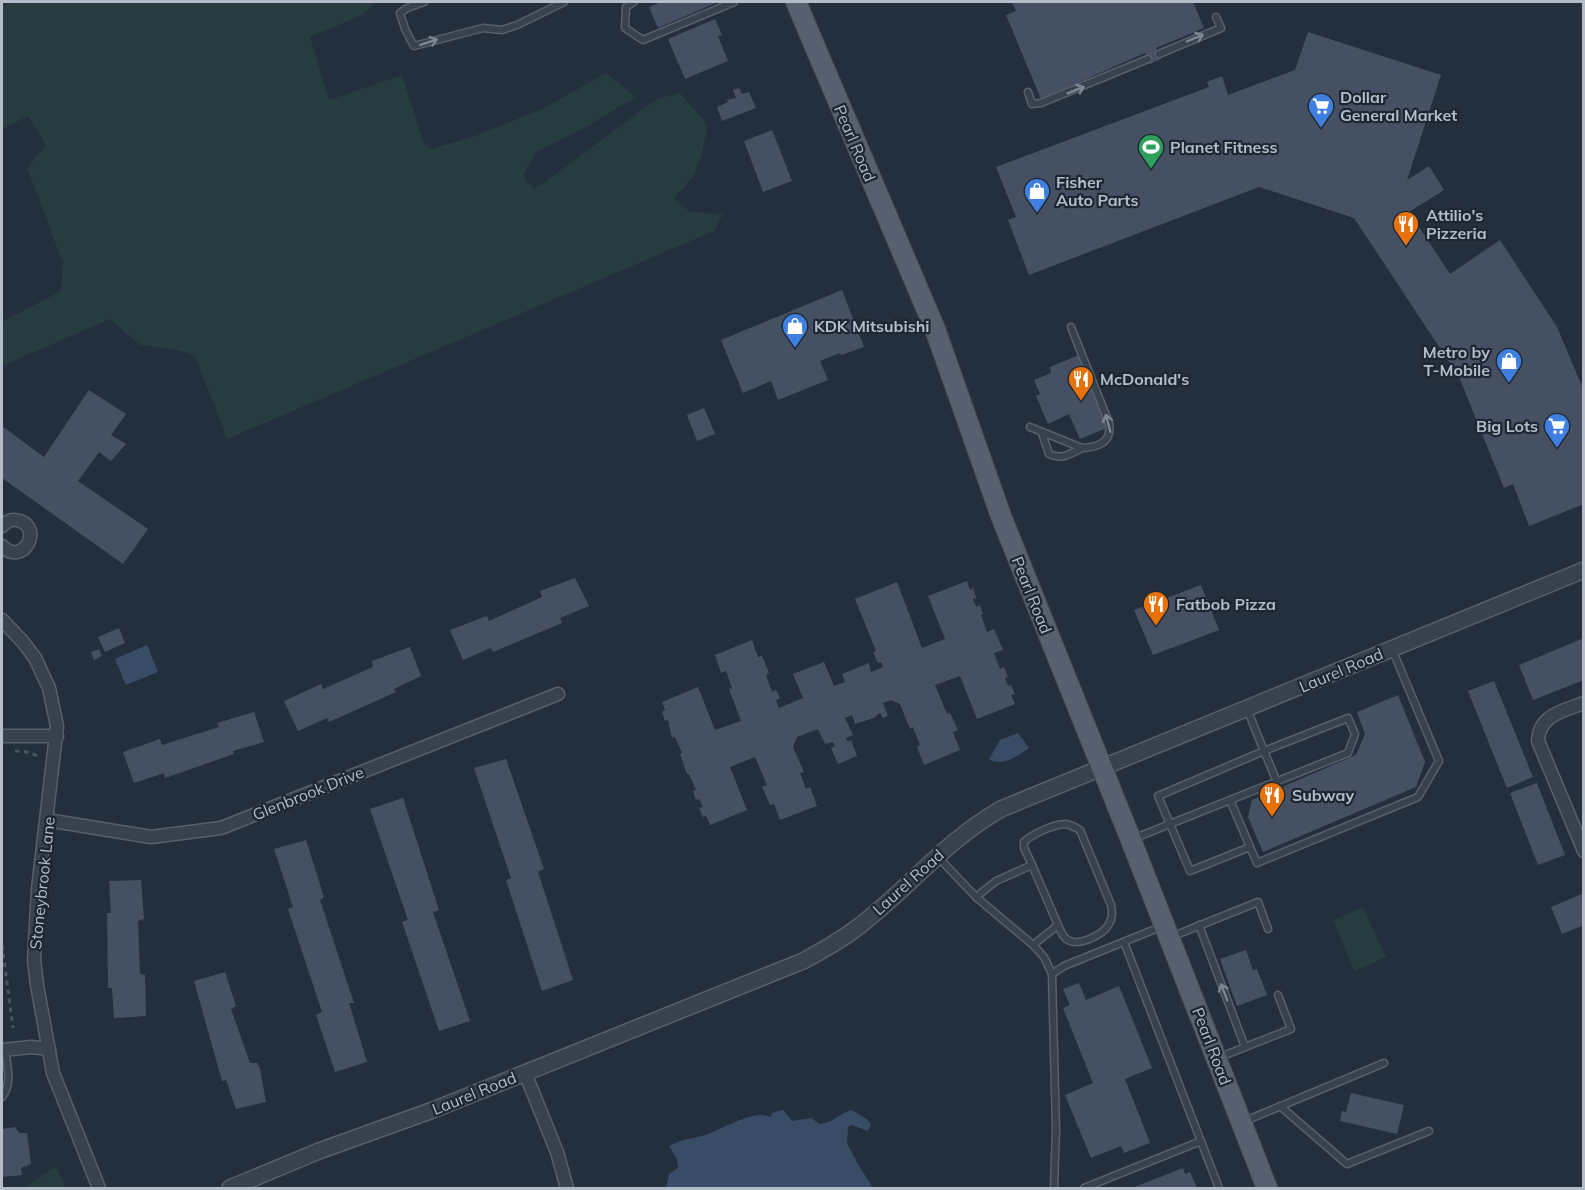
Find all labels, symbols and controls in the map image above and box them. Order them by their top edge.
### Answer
one-way arrow [1185,32,1204,43]
one-way arrow [419,35,438,46]
one-way arrow [1066,84,1085,95]
place label: Dollar General Market [1340,87,1457,125]
supermarket icon: Dollar General Market [1306,91,1336,129]
street label: Pearl Road [830,102,880,184]
sports icon: Planet Fitness [1136,132,1166,170]
place label: Planet Fitness [1170,137,1277,157]
place label: Fisher Auto Parts [1056,172,1138,210]
shop icon: Fisher Auto Parts [1022,176,1052,214]
place label: Attilio's Pizzeria [1426,205,1487,243]
restaurant icon: Attilio's Pizzeria [1391,209,1421,247]
shop icon: KDK Mitsubishi [780,311,810,349]
place label: KDK Mitsubishi [814,316,930,336]
place label: Metro by T-Mobile [1423,342,1490,380]
shop icon: Metro by T-Mobile [1494,346,1524,384]
restaurant icon: McDonald's [1066,364,1096,402]
place label: McDonald's [1100,369,1189,389]
supermarket icon: Big Lots [1542,411,1572,449]
one-way arrow [1101,414,1113,433]
place label: Big Lots [1476,416,1538,436]
street label: Pearl Road [1007,554,1057,636]
restaurant icon: Fatbob Pizza [1141,589,1171,627]
place label: Fatbob Pizza [1176,594,1276,614]
street label: Laurel Road [1296,643,1386,697]
street label: Glenbrook Drive [249,762,367,824]
restaurant icon: Subway [1257,780,1287,818]
place label: Subway [1292,785,1354,805]
street label: Stoneybrook Lane [25,816,59,950]
street label: Laurel Road [868,845,948,919]
one-way arrow [1218,984,1229,1002]
street label: Pearl Road [1188,1004,1236,1088]
street label: Laurel Road [429,1067,519,1119]

